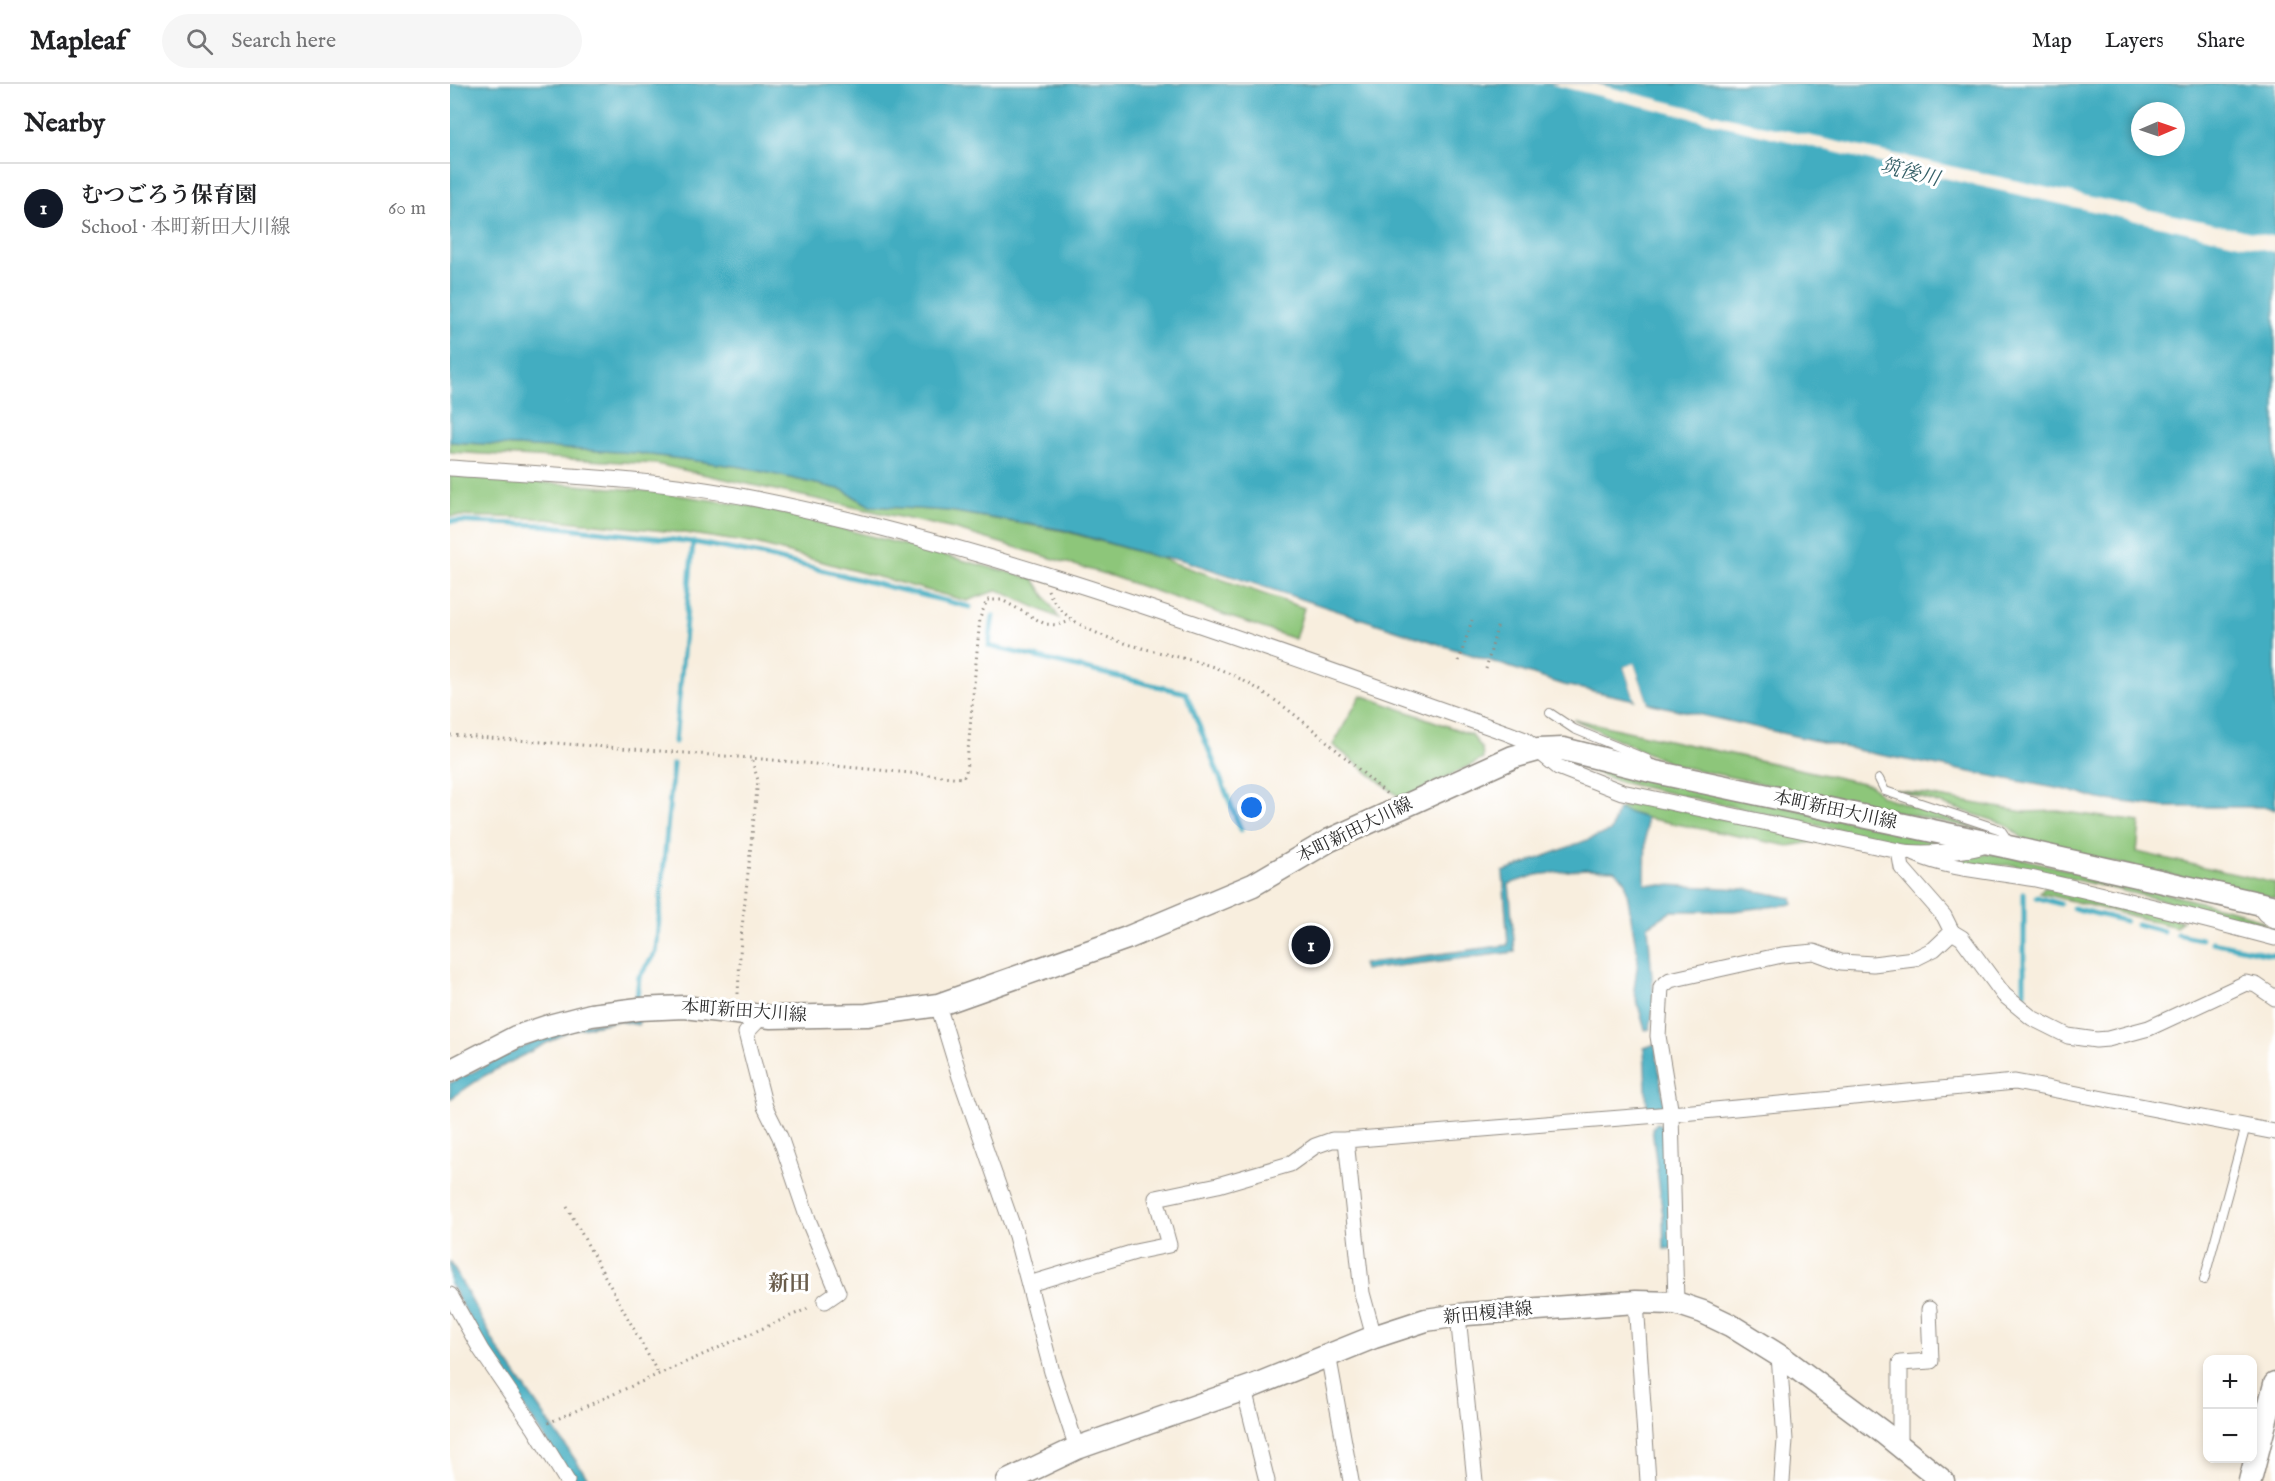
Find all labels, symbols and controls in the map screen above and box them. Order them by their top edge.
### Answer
search box [162,14,582,68]
text: Mapleaf [30,24,126,59]
icon: search [183,25,216,58]
text: Search here [231,27,336,55]
text: Map [2032,28,2072,55]
text: Layers [2105,28,2164,55]
text: Share [2197,28,2245,55]
north arrow [2131,102,2185,156]
text: Nearby [24,107,105,140]
water label: 筑後川 [1878,154,1944,193]
text: むつごろう保育園 [81,182,257,210]
text: 1 [40,196,47,221]
text: 60 m [388,196,426,221]
text: School · 本町新田大川線 [81,215,291,240]
street label: 本町新田大川線 [1771,787,1899,835]
your location [1237,793,1266,822]
street label: 本町新田大川線 [1293,793,1417,869]
pin: 1 [1292,922,1330,968]
street label: 本町新田大川線 [680,996,808,1028]
district label: 新田 [768,1271,810,1298]
street label: 新田榎津線 [1442,1298,1534,1330]
map controls [2203,1355,2257,1463]
button: + [2203,1355,2257,1409]
button: − [2203,1409,2257,1463]

